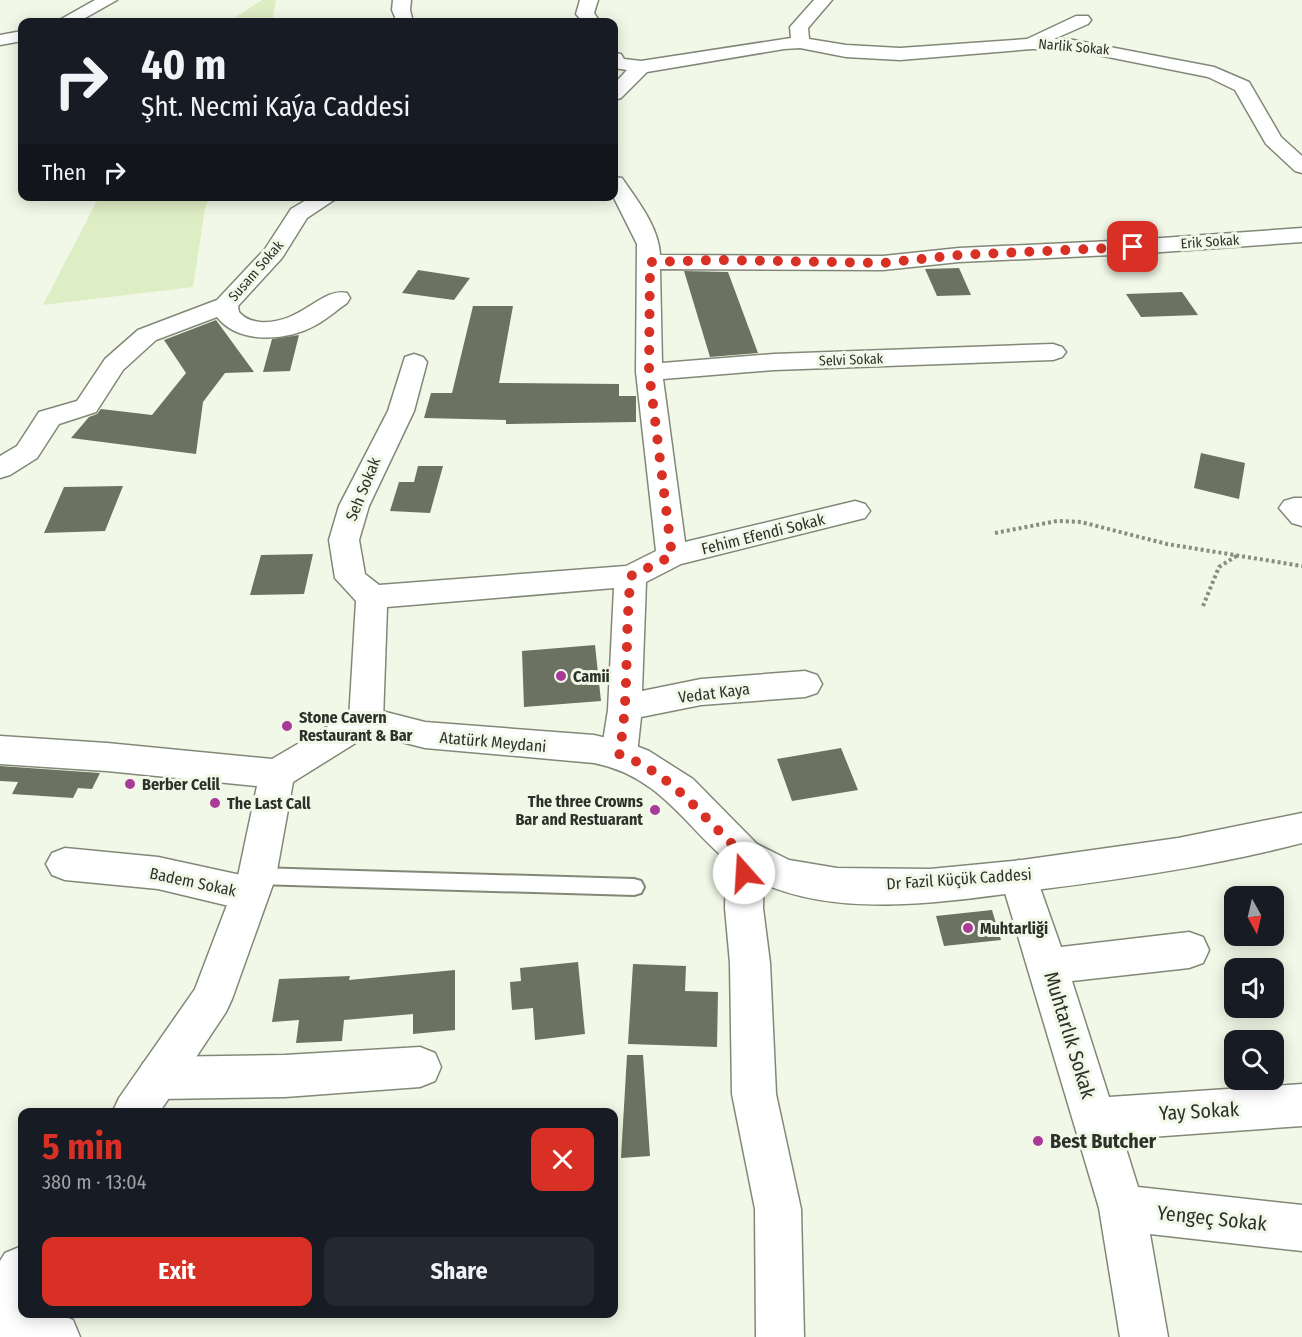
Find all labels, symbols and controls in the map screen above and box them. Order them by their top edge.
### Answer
street label: Narlik Sokak [1038,35,1111,59]
text: 40 m [141,40,226,90]
icon: right [42,42,120,120]
text: Şht. Necmi Kaýa Caddesi [141,91,410,123]
icon: right [98,156,131,189]
text: Then [42,159,86,186]
pin [1107,221,1158,272]
icon: arrive [1116,230,1149,263]
street label: Erik Sokak [1180,231,1240,253]
street label: Susam Sokak [225,237,287,305]
street label: Selvi Sokak [818,350,884,370]
street label: Seh Sokak [342,454,385,524]
street label: Fehim Efendi Sokak [699,509,827,559]
place label: Camii [573,667,610,686]
marker: Camii [554,669,568,683]
street label: Vedat Kaya [677,679,751,707]
place label: Stone Cavern Restaurant & Bar [299,708,413,745]
marker: Stone Cavern Restaurant & Bar [280,719,294,733]
street label: Atatürk Meydani [439,728,547,756]
place label: Berber Celil [142,775,221,794]
marker: Berber Celil [123,777,137,791]
place label: The three Crowns Bar and Restuarant [515,792,643,829]
place label: The Last Call [227,794,311,813]
marker: The Last Call [208,796,222,810]
marker: The three Crowns Bar and Restuarant [648,803,662,817]
position arrow [712,841,776,905]
street label: Badem Sokak [148,864,239,901]
street label: Dr Fazil Kϋçϋk Caddesi [886,864,1032,894]
north arrow [1224,886,1284,946]
map controls [1224,886,1284,1090]
place label: Muhtarliği [980,919,1048,938]
marker: Muhtarliği [961,921,975,935]
button: sound [1224,958,1284,1018]
street label: Muhtarlık Sokak [1039,969,1101,1102]
button: search [1224,1030,1284,1090]
street label: Yay Sokak [1158,1097,1240,1125]
text: 5 min [42,1125,123,1169]
button: close [531,1128,594,1191]
place label: Best Butcher [1050,1129,1157,1153]
marker: Best Butcher [1031,1134,1045,1148]
text: 380 m · 13:04 [42,1170,146,1194]
street label: Yengeç Sokak [1156,1200,1269,1236]
button: Exit [42,1237,312,1306]
button: Share [324,1237,594,1306]

